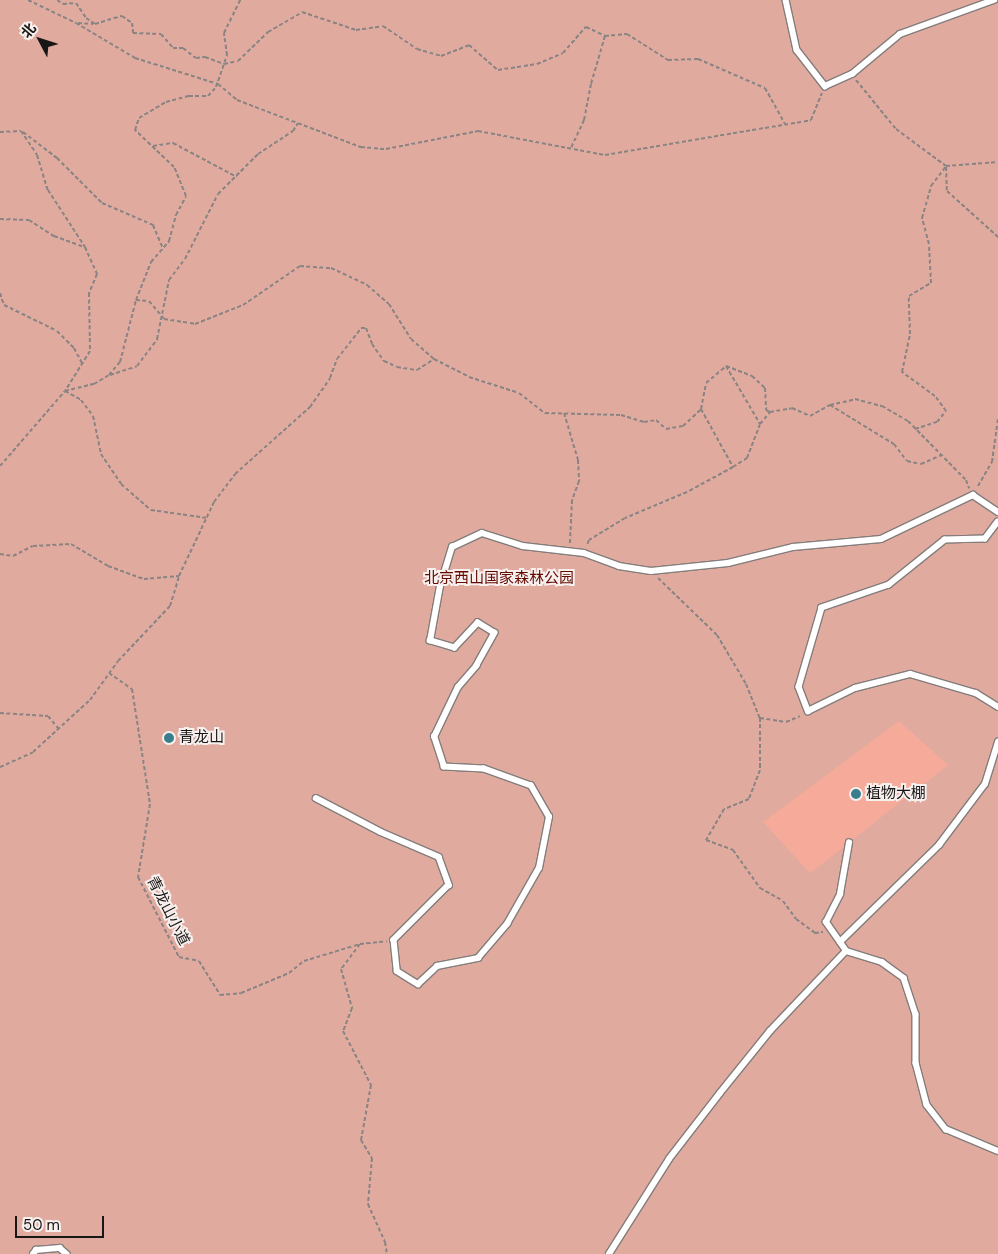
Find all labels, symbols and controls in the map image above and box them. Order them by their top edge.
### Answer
north arrow [15,15,65,65]
text: 北 [17,19,40,42]
park label: 北京西山国家森林公园 [424,570,574,588]
place label: 青龙山 [179,729,224,747]
marker: 青龙山 [163,732,175,744]
place label: 植物大棚 [866,785,926,803]
marker: 植物大棚 [850,788,862,800]
street label: 青龙山小道 [143,874,193,948]
scale bar [18,1206,106,1238]
text: 50 m [23,1215,60,1235]

